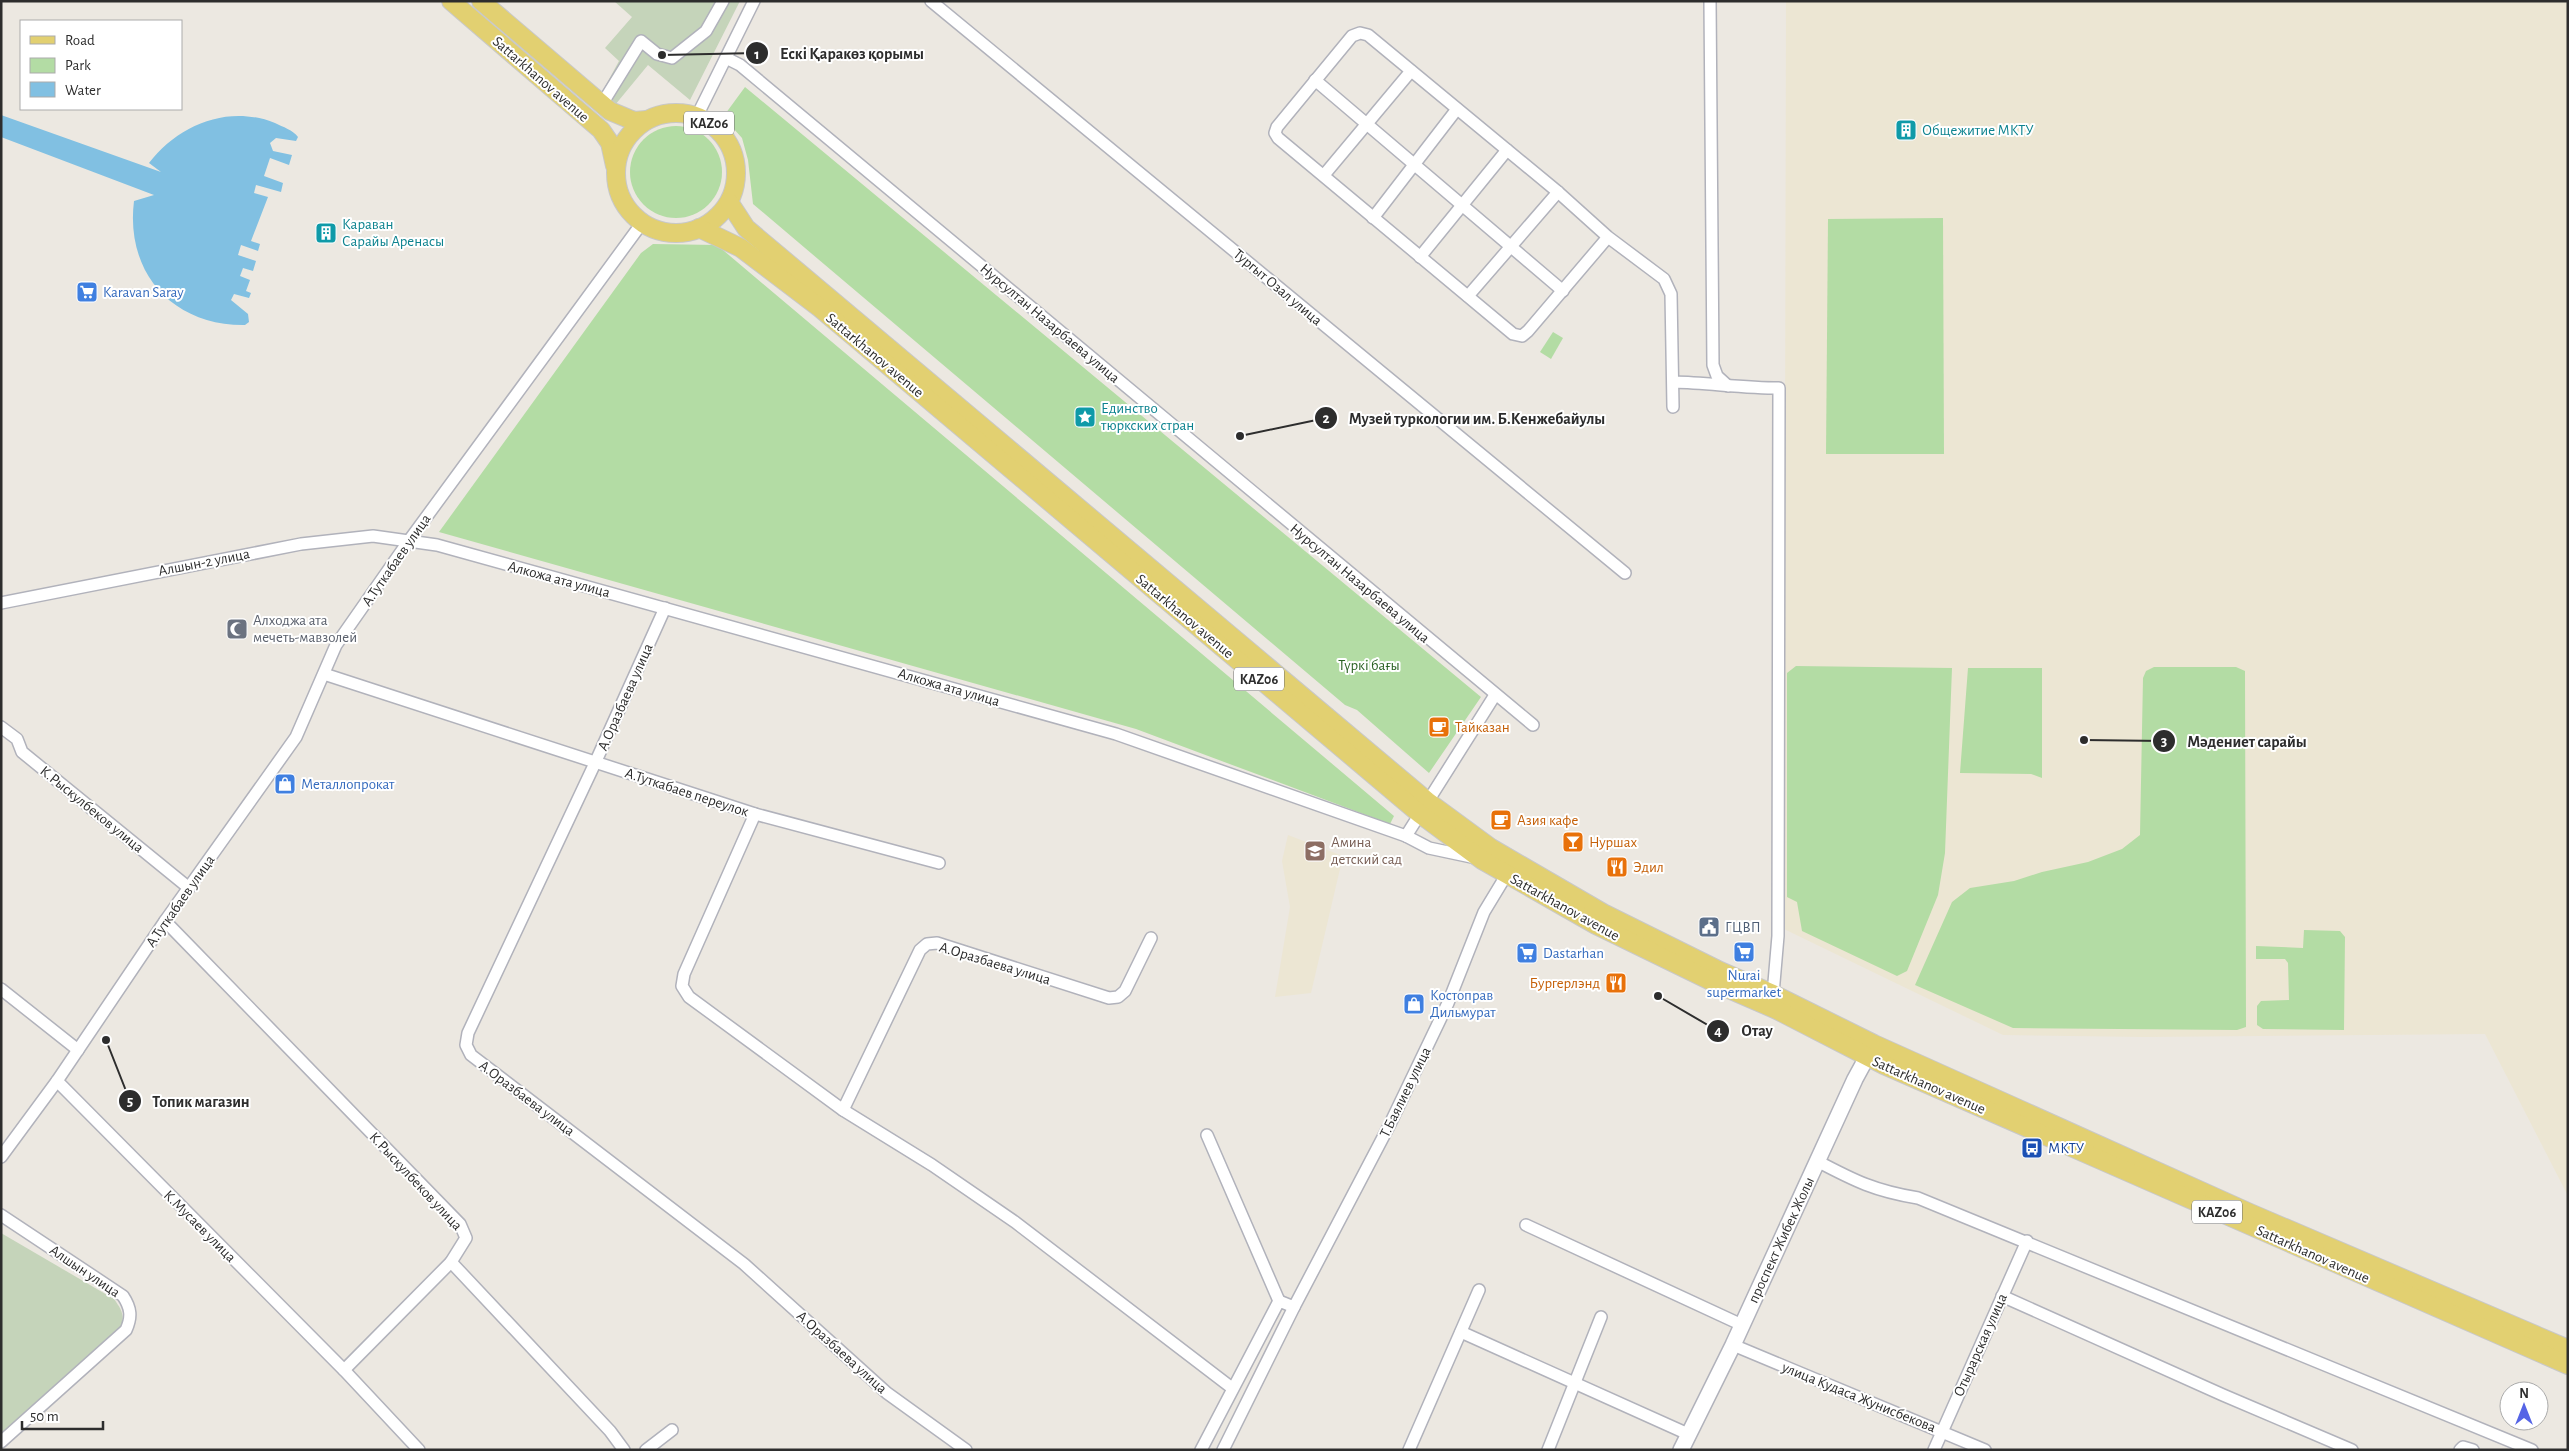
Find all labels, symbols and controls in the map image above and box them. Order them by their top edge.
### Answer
legend [20,20,182,110]
text: Road [65,33,95,48]
street label: Sattarkhanov avenue [490,34,592,125]
callout: Ескі Қаракөз қорымы [745,38,934,69]
text: Ескі Қаракөз қорымы [780,46,924,62]
text: 1 [754,47,760,62]
text: Park [65,58,91,73]
text: Water [65,83,101,98]
road number: KАZ06 [684,112,734,134]
building icon: Общежитие МКТУ [1894,118,1918,142]
place label: Общежитие МКТУ [1922,123,2034,138]
place label: Караван Сарайы Аренасы [342,217,444,249]
building icon: Караван Сарайы Аренасы [314,221,338,245]
street label: Тургыт Озал улица [1231,246,1325,329]
street label: Нурсултан Назарбаева улица [977,261,1122,386]
supermarket icon: Karavan Saray [75,280,99,304]
place label: Karavan Saray [103,285,184,300]
street label: Sattarkhanov avenue [823,310,926,400]
place label: Единство тюркских стран [1100,401,1194,433]
callout: Музей туркологии им. Б.Кенжебайулы [1314,403,1615,434]
place icon: Единство тюркских стран [1073,405,1097,429]
text: 2 [1322,411,1330,426]
text: Музей туркологии им. Б.Кенжебайулы [1349,411,1605,428]
street label: А.Туткабаев улица [359,511,434,609]
street label: Нурсултан Назарбаева улица [1287,521,1432,646]
street label: Алшын-2 улица [157,546,251,579]
street label: Алкожа ата улица [506,559,612,600]
street label: Sattarkhanov avenue [1133,571,1236,661]
place label: Алходжа ата мечеть-мавзолей [253,613,357,645]
mosque icon: Алходжа ата мечеть-мавзолей [225,617,249,641]
street label: А.Оразбаева улица [595,641,656,753]
park label: Түркі бағы [1338,658,1400,673]
street label: Алкожа ата улица [896,666,1002,709]
road number: KАZ06 [1234,668,1284,691]
cafe icon: Тайказан [1427,715,1451,739]
place label: Тайказан [1455,720,1510,735]
callout: Мәдениет сарайы [2152,726,2316,757]
text: 3 [2161,734,2167,749]
text: Мәдениет сарайы [2187,734,2307,750]
street label: К.Рыскулбеков улица [37,763,146,856]
street label: А.Туткабаев переулок [623,765,751,820]
shop icon: Металлопрокат [273,772,297,796]
place label: Металлопрокат [301,777,395,792]
cafe icon: Азия кафе [1489,808,1513,832]
place label: Азия кафе [1517,813,1578,828]
bar icon: Нуршах [1561,830,1585,854]
place label: Амина детский сад [1331,835,1402,867]
place label: Нуршах [1589,835,1638,850]
school or university icon: Амина детский сад [1303,839,1327,863]
street label: А.Туткабаев улица [143,852,218,950]
restaurant icon: Эдил [1605,855,1629,879]
place label: Эдил [1633,860,1664,875]
street label: Sattarkhanov avenue [1508,871,1622,944]
public building icon: ГЦВП [1697,915,1721,939]
place label: ГЦВП [1725,920,1761,935]
street label: А.Оразбаева улица [937,939,1052,988]
supermarket icon: Nurai supermarket [1732,940,1756,964]
supermarket icon: Dastarhan [1515,941,1539,965]
place label: Dastarhan [1543,946,1604,961]
place label: Nurai supermarket [1707,968,1781,1000]
restaurant icon: Бургерлэнд [1604,971,1628,995]
place label: Бургерлэнд [1529,976,1600,991]
place label: Костоправ Дильмурат [1430,988,1496,1020]
shop icon: Костоправ Дильмурат [1402,992,1426,1016]
callout: Отау [1706,1015,1783,1046]
text: Отау [1741,1023,1774,1040]
text: 4 [1714,1024,1722,1039]
street label: Т.Баялиев улица [1377,1045,1434,1140]
street label: Sattarkhanov avenue [1870,1054,1988,1117]
street label: А.Оразбаева улица [476,1058,577,1139]
callout: Топик магазин [118,1086,260,1117]
text: 5 [127,1094,133,1109]
text: Топик магазин [152,1094,250,1110]
street label: К.Рыскулбеков улица [366,1129,465,1234]
bus stop icon: МКТУ [2020,1136,2044,1160]
place label: МКТУ [2048,1141,2085,1156]
street label: проспект Жибек Жолы [1746,1175,1817,1306]
street label: К.Мусаев улица [161,1187,239,1265]
road number: KАZ06 [2192,1200,2242,1224]
street label: Sattarkhanov avenue [2254,1223,2372,1286]
street label: Алшын улица [47,1242,123,1300]
street label: Отырарская улица [1951,1291,2010,1399]
street label: А.Оразбаева улица [794,1308,890,1397]
street label: улица Кудаса Жунисбекова [1779,1359,1938,1435]
north arrow [2499,1381,2549,1431]
text: N [2519,1387,2529,1401]
scale bar [22,1398,104,1430]
text: 50 m [30,1409,59,1424]

